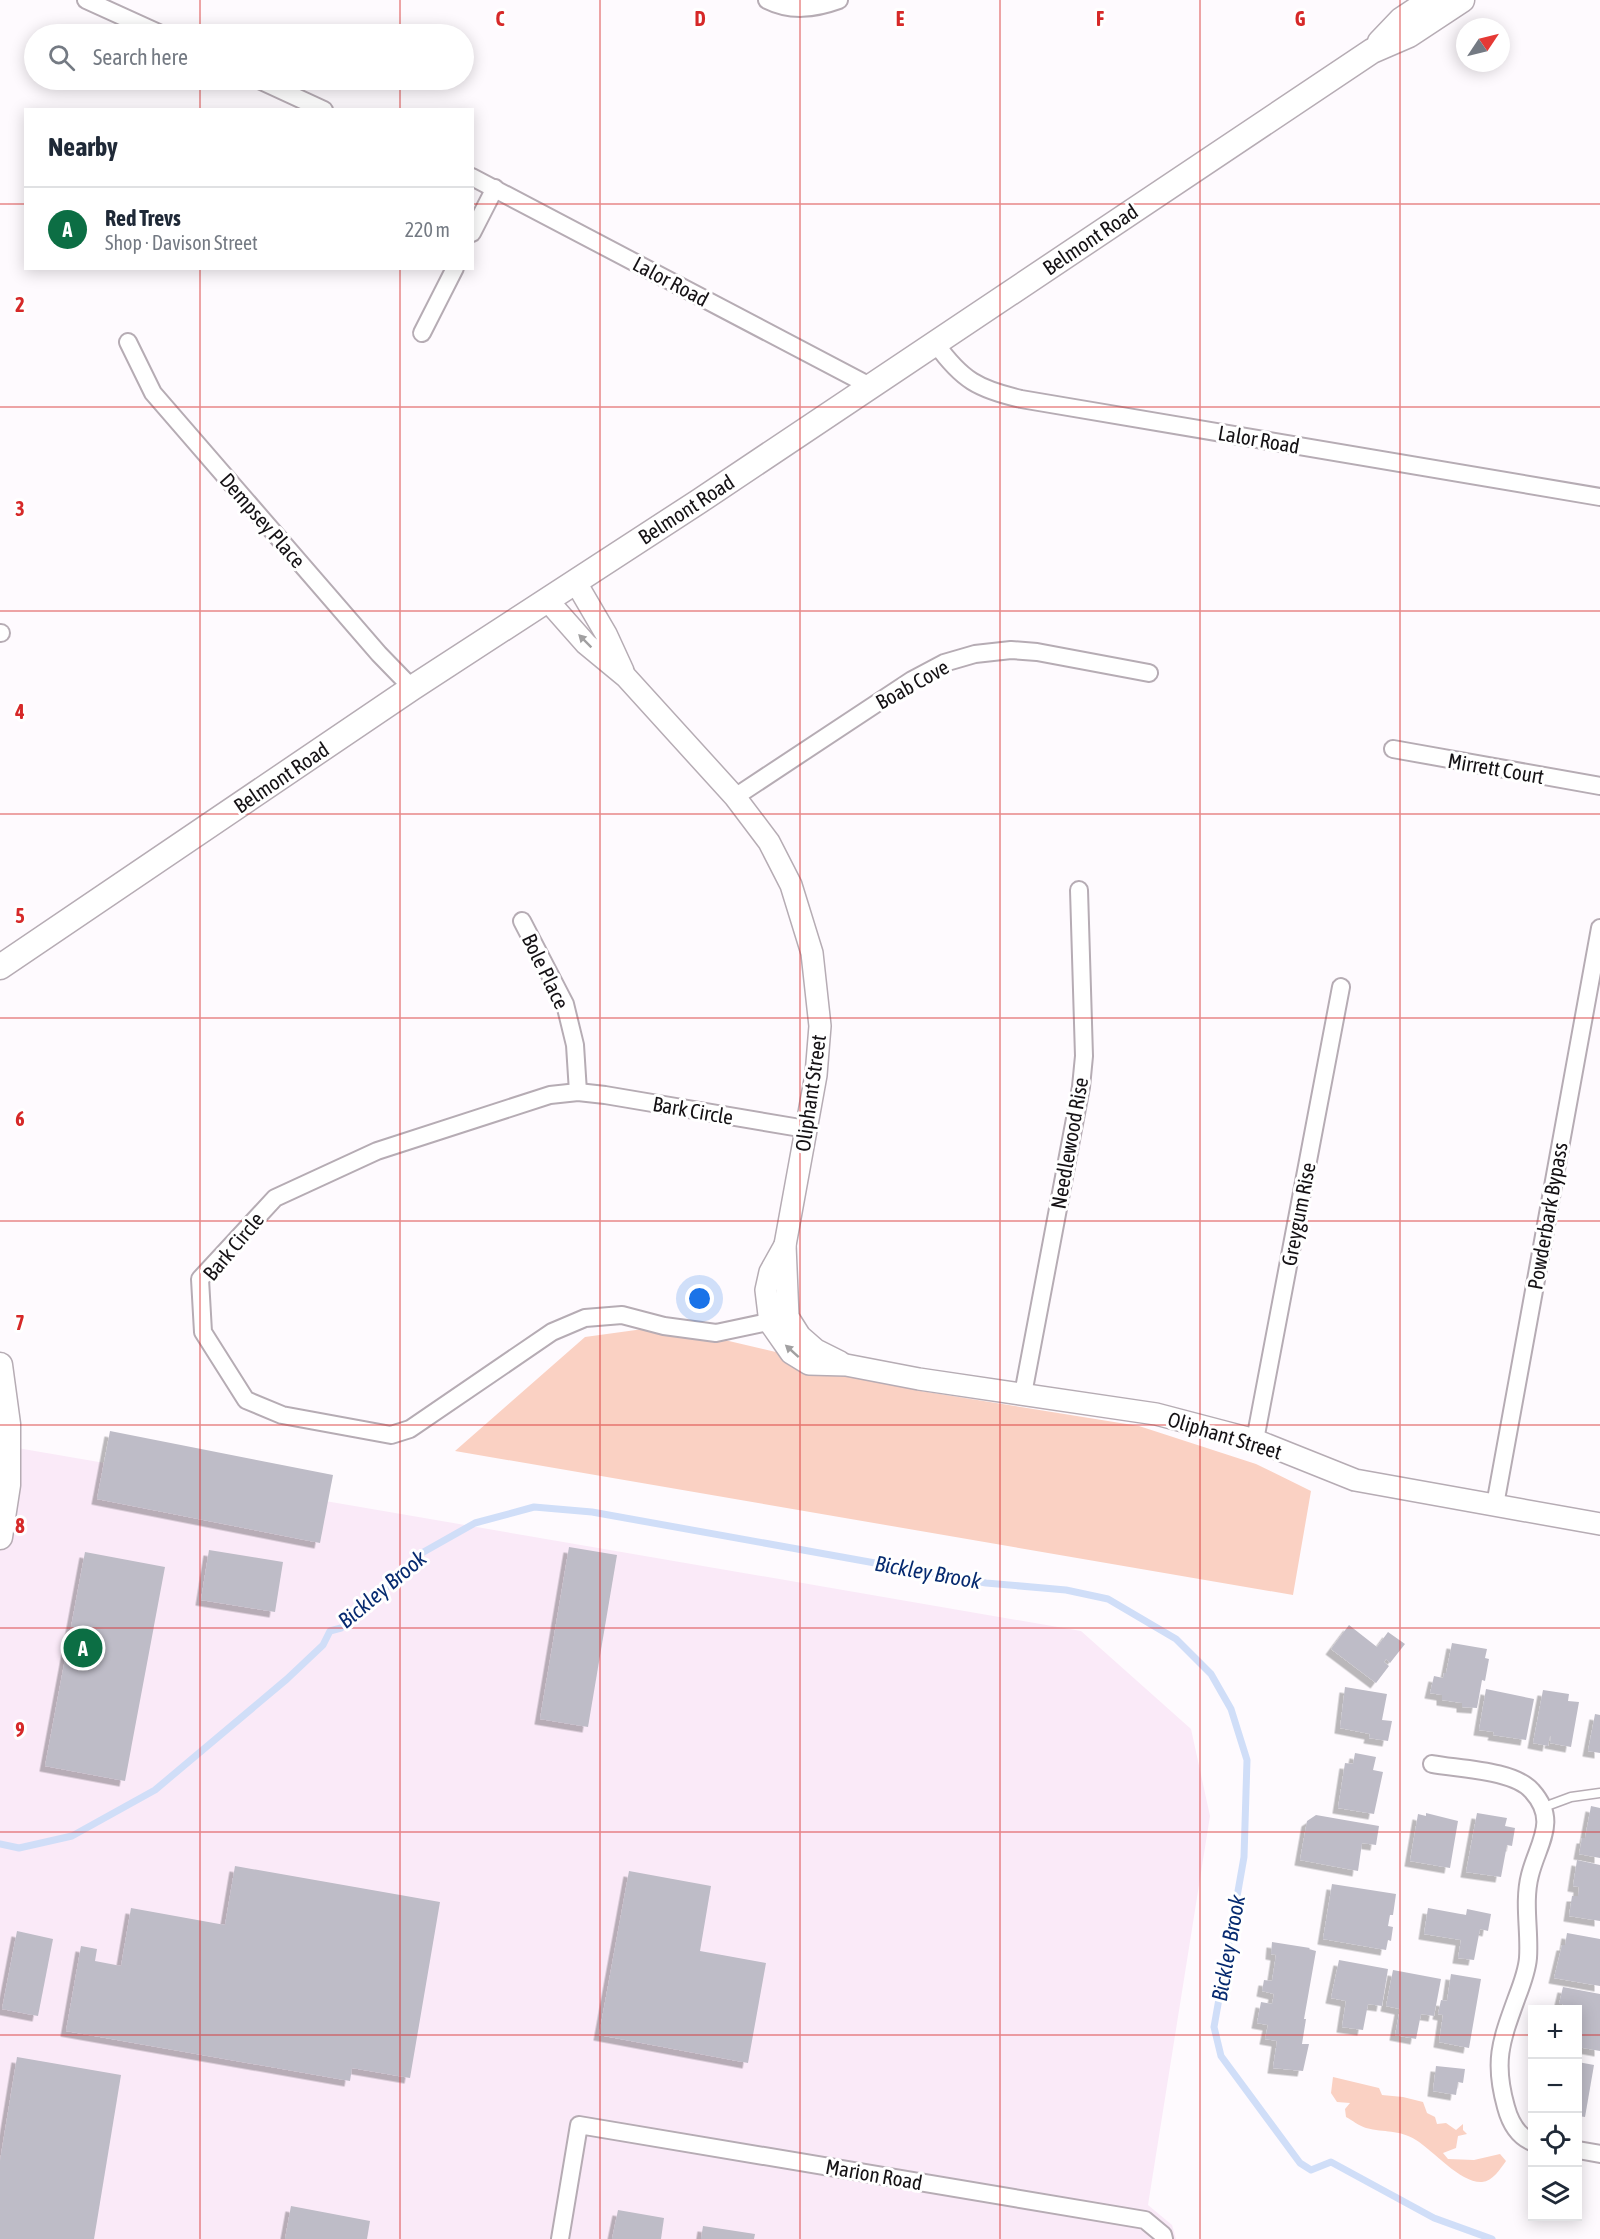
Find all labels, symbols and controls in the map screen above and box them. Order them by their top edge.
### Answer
text: C [496,7,505,30]
text: D [694,7,706,30]
text: E [896,7,905,30]
text: F [1096,7,1104,30]
text: G [1295,7,1306,30]
north arrow [1456,18,1510,72]
search box [24,24,474,90]
icon: search [45,41,78,74]
text: Search here [93,44,188,70]
text: Nearby [48,132,118,162]
street label: Belmont Road [1038,199,1142,279]
text: Red Trevs [105,205,181,231]
text: A [63,218,72,241]
text: 220 m [405,218,450,241]
text: Shop · Davison Street [105,231,258,254]
street label: Lalor Road [629,251,713,311]
text: 2 [15,293,25,316]
street label: Lalor Road [1216,420,1302,458]
street label: Dempsey Place [215,468,311,572]
street label: Belmont Road [634,469,738,549]
text: 3 [15,497,25,520]
one-way arrow [578,635,592,649]
street label: Boab Cove [871,654,953,714]
text: 4 [14,700,25,723]
street label: Belmont Road [229,737,333,817]
street label: Mirrett Court [1446,748,1546,788]
text: 5 [15,904,25,927]
street label: Bole Place [518,930,574,1012]
street label: Oliphant Street [790,1033,830,1153]
street label: Needlewood Rise [1046,1075,1092,1211]
street label: Bark Circle [651,1091,735,1129]
text: 6 [15,1107,25,1130]
street label: Powderbark Bypass [1522,1141,1572,1291]
street label: Greygum Rise [1276,1160,1320,1268]
street label: Bark Circle [198,1207,268,1285]
your location [685,1284,714,1313]
text: 7 [15,1311,25,1334]
one-way arrow [784,1344,799,1358]
street label: Oliphant Street [1165,1406,1285,1464]
text: 8 [15,1514,25,1537]
water label: Bickley Brook [333,1544,432,1633]
water label: Bickley Brook [873,1550,983,1594]
pin: A [64,1626,103,1670]
text: 9 [15,1718,25,1741]
water label: Bickley Brook [1206,1893,1250,2003]
map controls [1528,2005,1582,2221]
button: + [1528,2005,1582,2059]
button: − [1528,2059,1582,2113]
button: locate [1528,2113,1582,2167]
street label: Marion Road [824,2154,924,2194]
button: layers [1528,2167,1582,2221]

